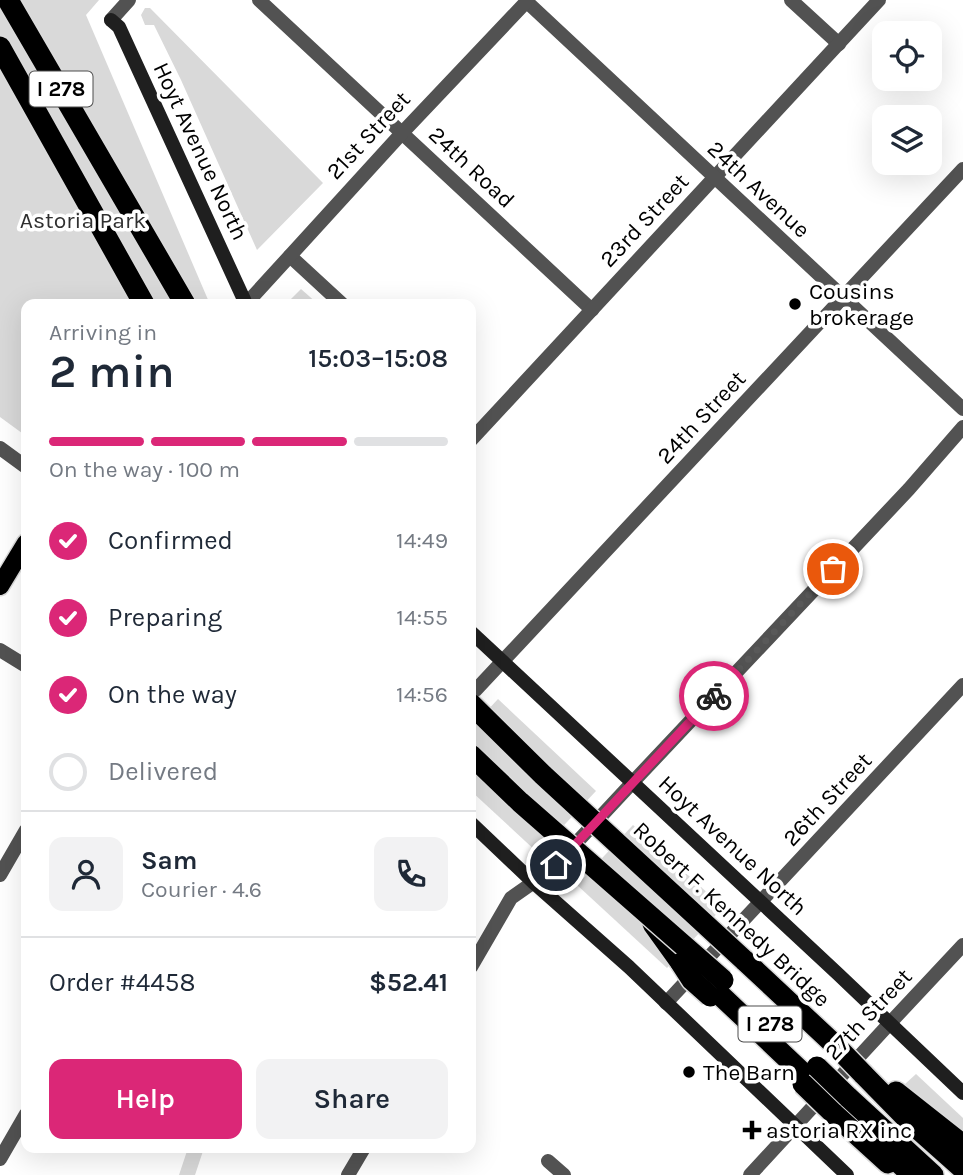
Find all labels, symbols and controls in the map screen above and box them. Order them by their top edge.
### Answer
map controls [872,21,942,175]
button: locate [872,21,942,91]
street label: Hoyt Avenue North [148,58,254,244]
road number: I 278 [29,72,92,106]
street label: 21st Street [321,86,416,185]
button: layers [872,105,942,175]
street label: 24th Road [423,121,520,214]
street label: 24th Avenue [702,135,815,244]
street label: 23rd Street [594,168,695,272]
park label: Astoria Park [20,207,146,234]
place label: Cousins brokerage [809,278,914,331]
marker: Cousins brokerage [787,296,803,312]
text: Arriving in [49,319,157,346]
text: 15:03–15:08 [308,343,448,374]
text: 2 min [49,345,175,399]
street label: 24th Street [651,365,751,469]
text: On the way · 100 m [49,456,240,483]
icon: check [49,522,87,560]
text: Confirmed [108,525,233,556]
text: 14:49 [396,527,448,554]
pin [803,539,863,599]
icon: bag [814,550,852,588]
icon: check [49,599,87,637]
text: Preparing [108,602,222,633]
text: 14:55 [396,604,448,631]
courier [679,661,749,731]
icon: check [49,676,87,714]
icon: bike [695,677,733,715]
text: On the way [108,679,237,710]
text: 14:56 [396,681,448,708]
street label: 26th Street [777,747,878,852]
text: Delivered [108,756,218,787]
street label: Hoyt Avenue North [653,770,812,921]
street label: Robert F. Kennedy Bridge [628,816,836,1013]
pin [526,835,586,895]
button: person [49,837,123,911]
button: phone [374,837,448,911]
text: Sam [141,845,197,876]
icon: home [537,846,575,884]
text: Courier · 4.6 [141,876,262,903]
street label: 27th Street [819,963,918,1066]
text: Order #4458 [49,967,195,998]
text: $52.41 [369,967,448,998]
road number: I 278 [738,1006,802,1042]
button: Help [49,1059,242,1139]
button: Share [256,1059,448,1139]
place label: The Barn [703,1059,795,1086]
marker: The Barn [681,1064,697,1080]
place label: astoria RX inc [766,1117,912,1144]
marker: astoria RX inc [744,1122,760,1138]

